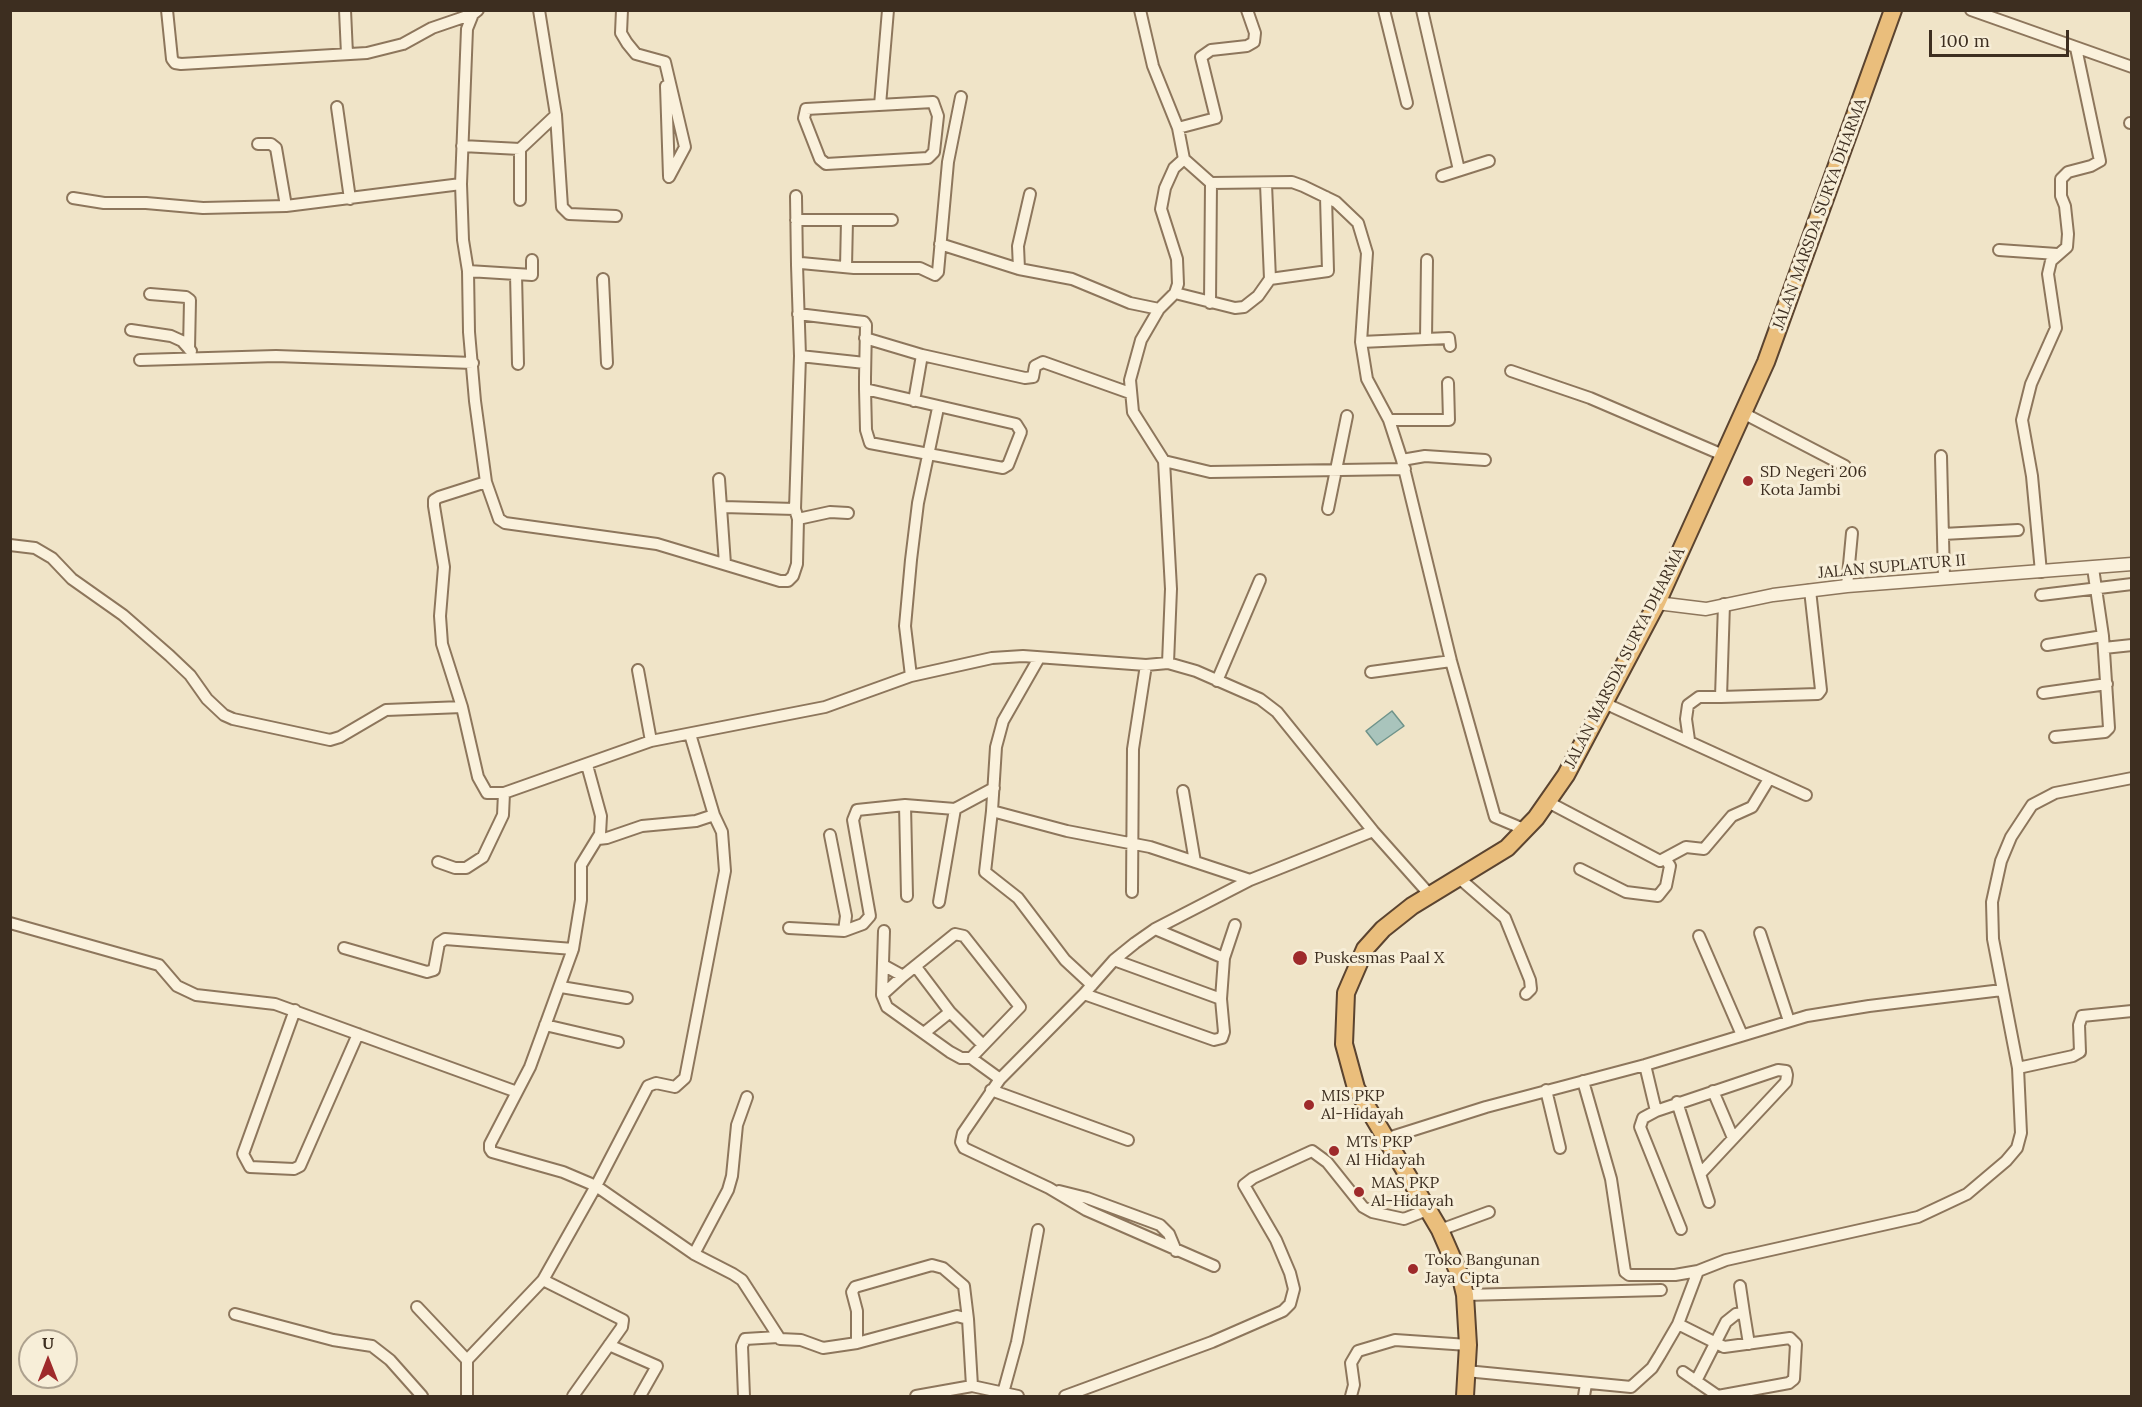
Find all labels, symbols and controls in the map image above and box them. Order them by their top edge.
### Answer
scale bar [1932,18,2072,56]
text: 100 m [1940,29,1990,52]
street label: JALAN MARSDA SURYA DHARMA [1769,96,1871,332]
place label: SD Negeri 206 Kota Jambi [1760,462,1867,500]
marker: SD Negeri 206 Kota Jambi [1741,474,1755,488]
street label: JALAN MARSDA SURYA DHARMA [1561,545,1689,771]
street label: JALAN SUPLATUR II [1817,551,1967,583]
place label: Puskesmas Paal X [1314,948,1444,968]
marker: Puskesmas Paal X [1291,949,1309,967]
place label: MIS PKP Al-Hidayah [1321,1086,1404,1124]
marker: MIS PKP Al-Hidayah [1302,1098,1316,1112]
place label: MTs PKP Al Hidayah [1346,1132,1425,1170]
marker: MTs PKP Al Hidayah [1327,1144,1341,1158]
place label: MAS PKP Al-Hidayah [1371,1173,1454,1211]
marker: MAS PKP Al-Hidayah [1352,1185,1366,1199]
place label: Toko Bangunan Jaya Cipta [1425,1250,1540,1288]
marker: Toko Bangunan Jaya Cipta [1406,1262,1420,1276]
north arrow [18,1329,78,1389]
text: U [42,1333,54,1353]

